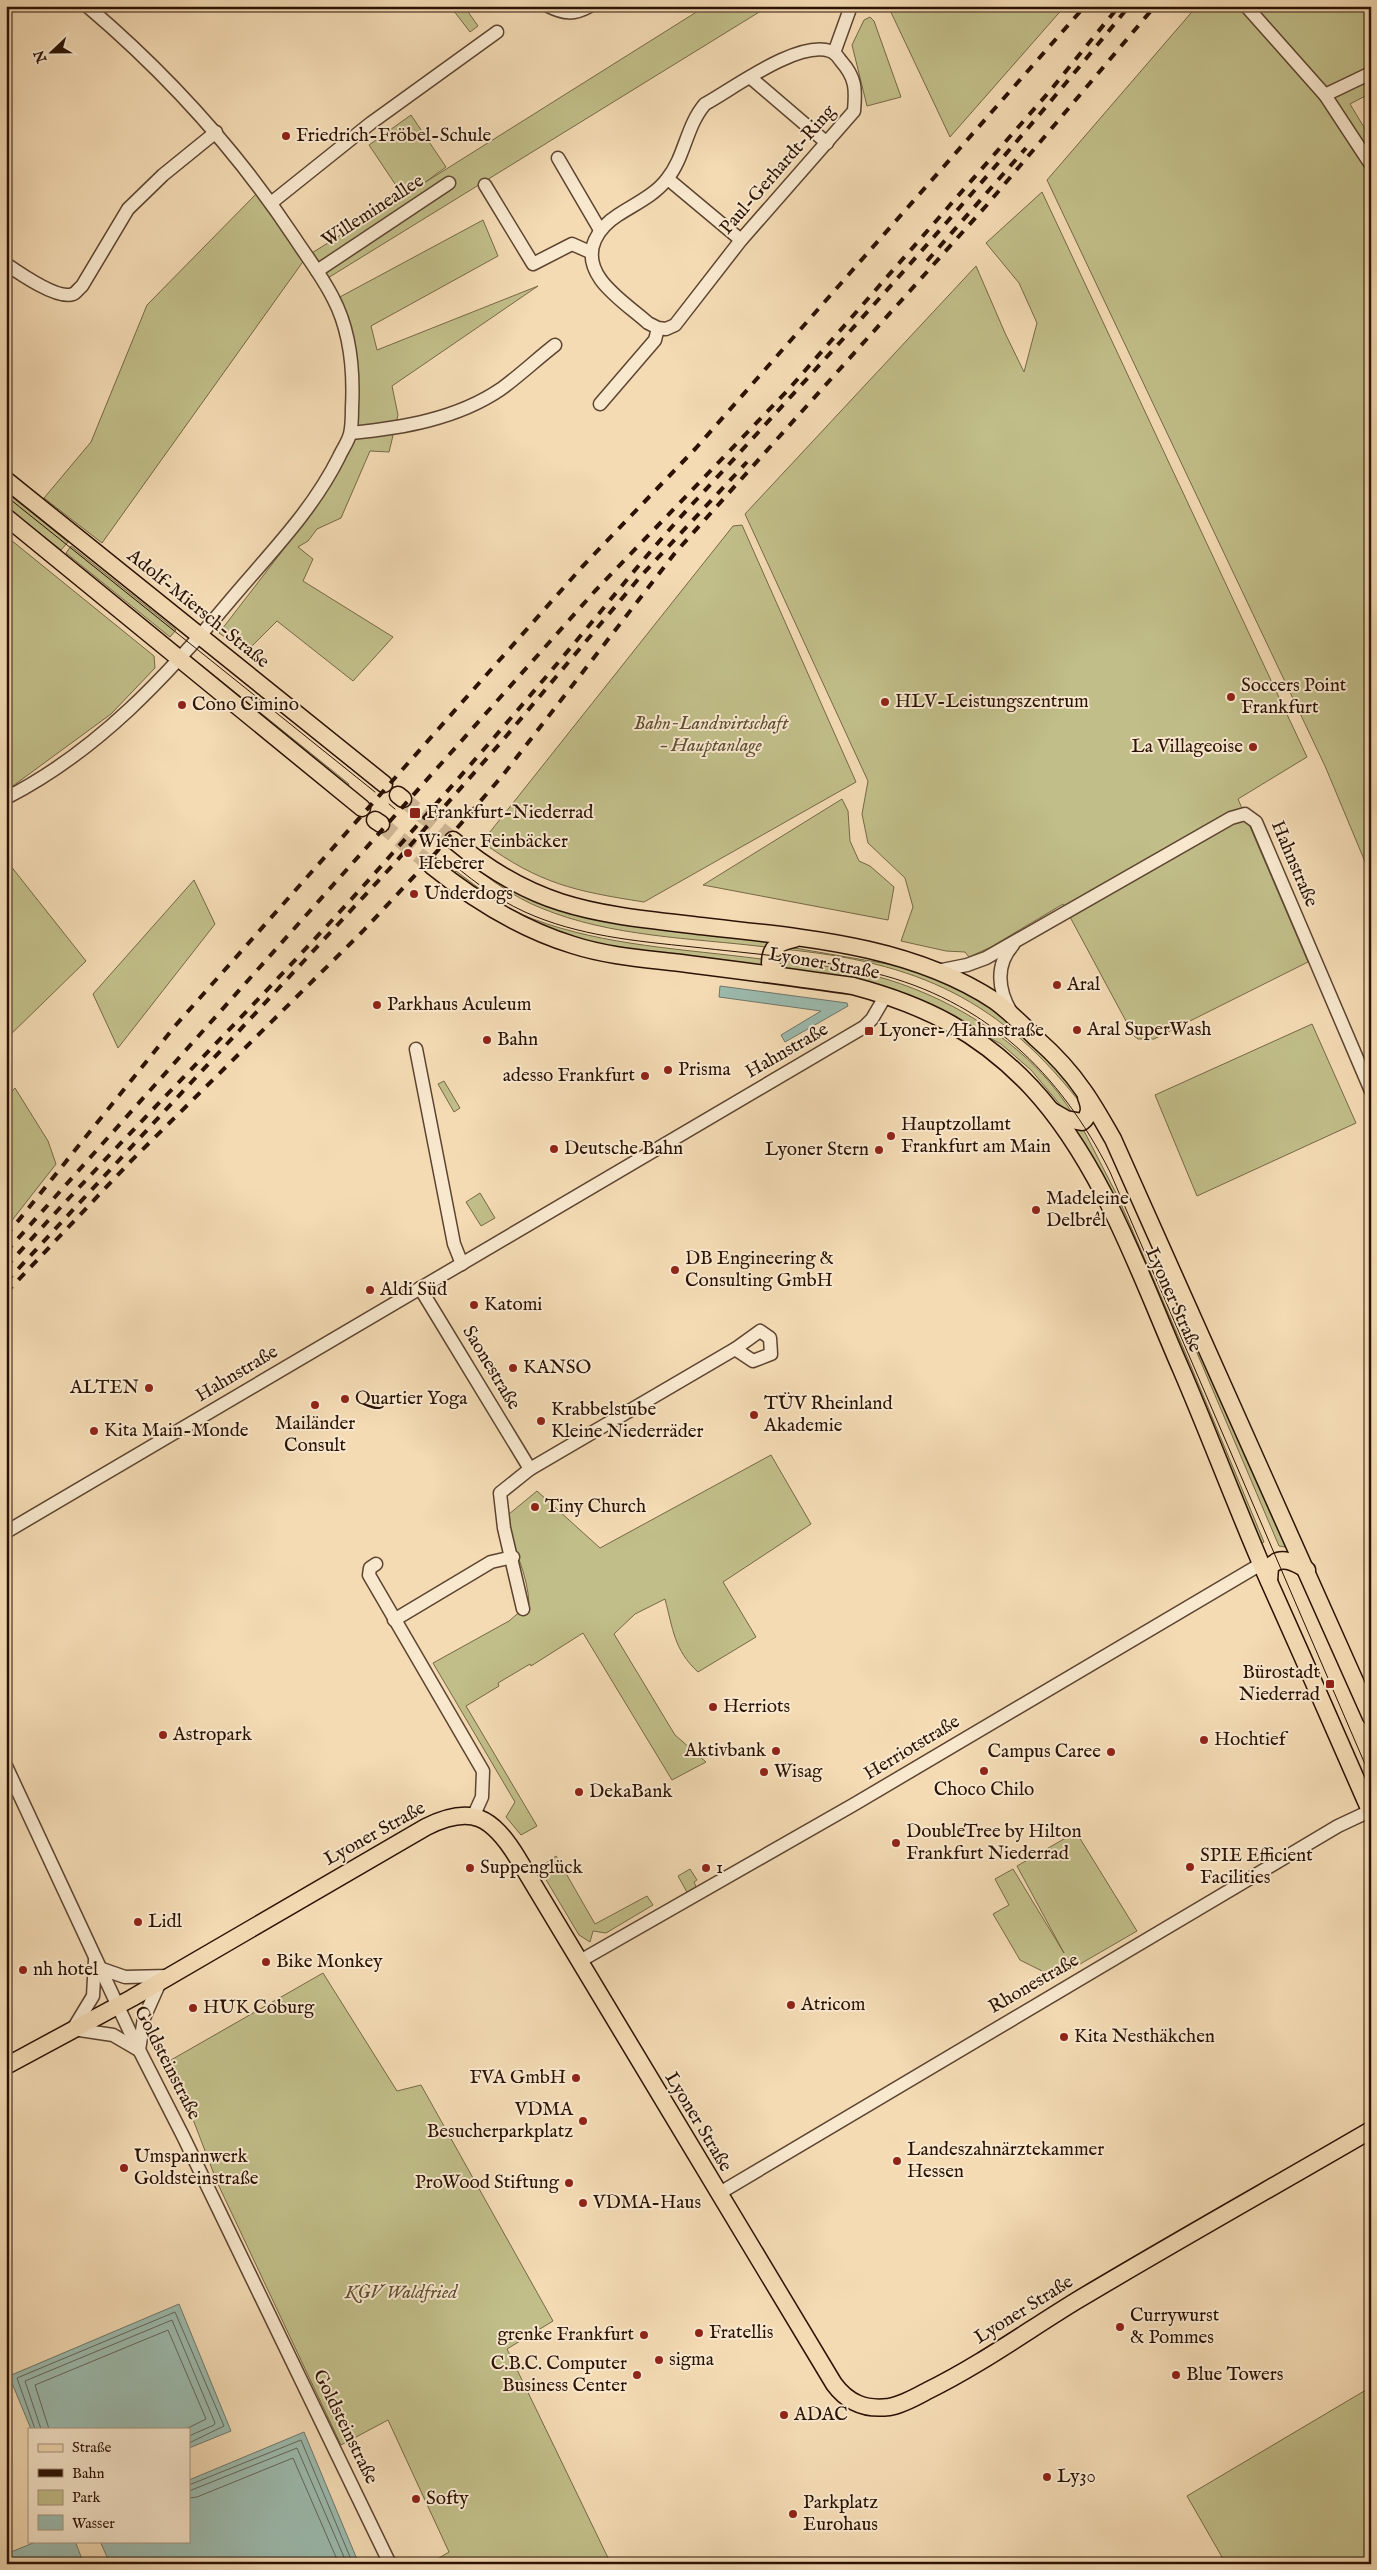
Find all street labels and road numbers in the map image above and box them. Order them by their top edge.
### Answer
street label: Paul-Gerhardt-Ring [715,100,841,240]
street label: Willemineallee [317,169,429,253]
street label: Adolf-Miersch-Straße [121,544,274,674]
street label: Hahnstraße [1265,817,1323,911]
street label: Lyoner Straße [767,942,882,986]
street label: Hahnstraße [741,1018,833,1084]
street label: Lyoner Straße [1139,1244,1207,1356]
street label: Saonestraße [457,1322,526,1415]
street label: Hahnstraße [192,1340,283,1408]
street label: Herriotstraße [860,1710,964,1786]
street label: Lyoner Straße [320,1796,430,1872]
street label: Rhonestraße [985,1948,1084,2019]
street label: Goldsteinstraße [128,2002,206,2124]
street label: Lyoner Straße [659,2068,737,2177]
street label: Lyoner Straße [970,2270,1078,2350]
street label: Goldsteinstraße [307,2366,383,2488]

